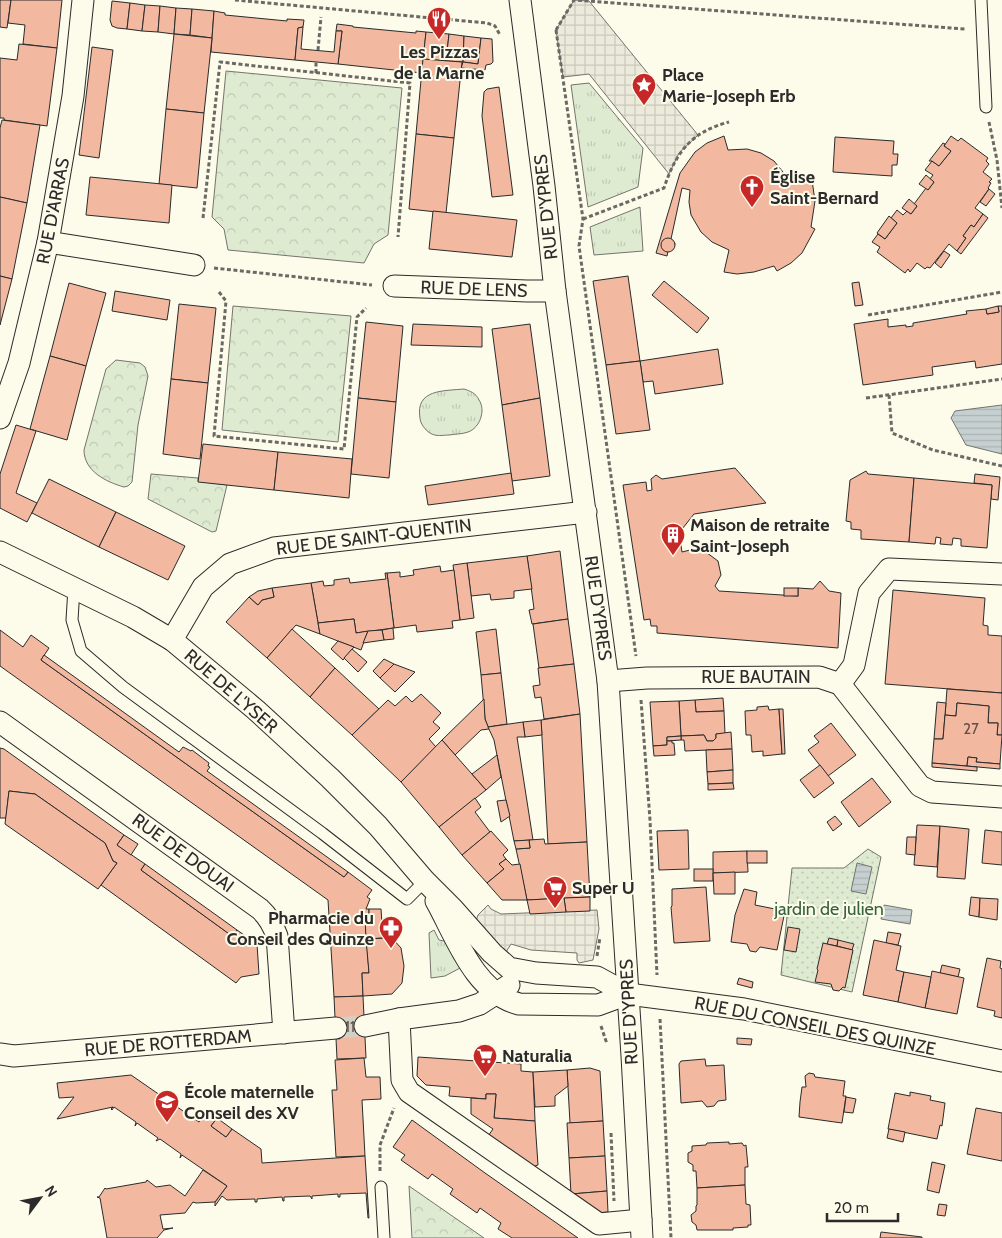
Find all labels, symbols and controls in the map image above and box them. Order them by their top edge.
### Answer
restaurant icon: Les Pizzas de la Marne [426,6,452,40]
place label: Les Pizzas de la Marne [394,41,484,84]
place label: Place Marie-Joseph Erb [662,64,796,107]
place icon: Place Marie-Joseph Erb [631,72,657,106]
street label: RUE D'YPRES [530,153,562,261]
street label: RUE D'ARRAS [32,156,74,266]
place label: Église Saint-Bernard [770,166,879,209]
church icon: Église Saint-Bernard [739,174,765,208]
street label: RUE DE LENS [420,276,528,302]
street label: RUE DE SAINT-QUENTIN [275,514,473,560]
place label: Maison de retraite Saint-Joseph [690,514,829,557]
building icon: Maison de retraite Saint-Joseph [660,522,686,556]
street label: RUE D'YPRES [580,554,616,662]
street label: RUE DE L'YSER [180,644,282,738]
street label: RUE BAUTAIN [701,666,811,688]
house number: 27 [963,720,979,738]
street label: RUE DE DOUAI [128,809,238,897]
supermarket icon: Super U [542,875,568,909]
place label: Super U [572,877,635,899]
park label: jardin de julien [773,898,884,920]
place label: Pharmacie du Conseil des Quinze [226,907,374,950]
pharmacy icon: Pharmacie du Conseil des Quinze [378,915,404,949]
street label: RUE D'YPRES [615,959,643,1065]
street label: RUE DU CONSEIL DES QUINZE [693,992,937,1060]
house number: 11 [345,1018,355,1036]
street label: RUE DE ROTTERDAM [83,1025,253,1061]
supermarket icon: Naturalia [472,1043,498,1077]
place label: Naturalia [502,1045,572,1067]
place label: École maternelle Conseil des XV [184,1081,314,1124]
school or university icon: École maternelle Conseil des XV [154,1089,180,1123]
north arrow [15,1173,65,1223]
text: N [41,1182,61,1200]
scale bar [827,1190,898,1222]
text: 20 m [834,1199,869,1217]

